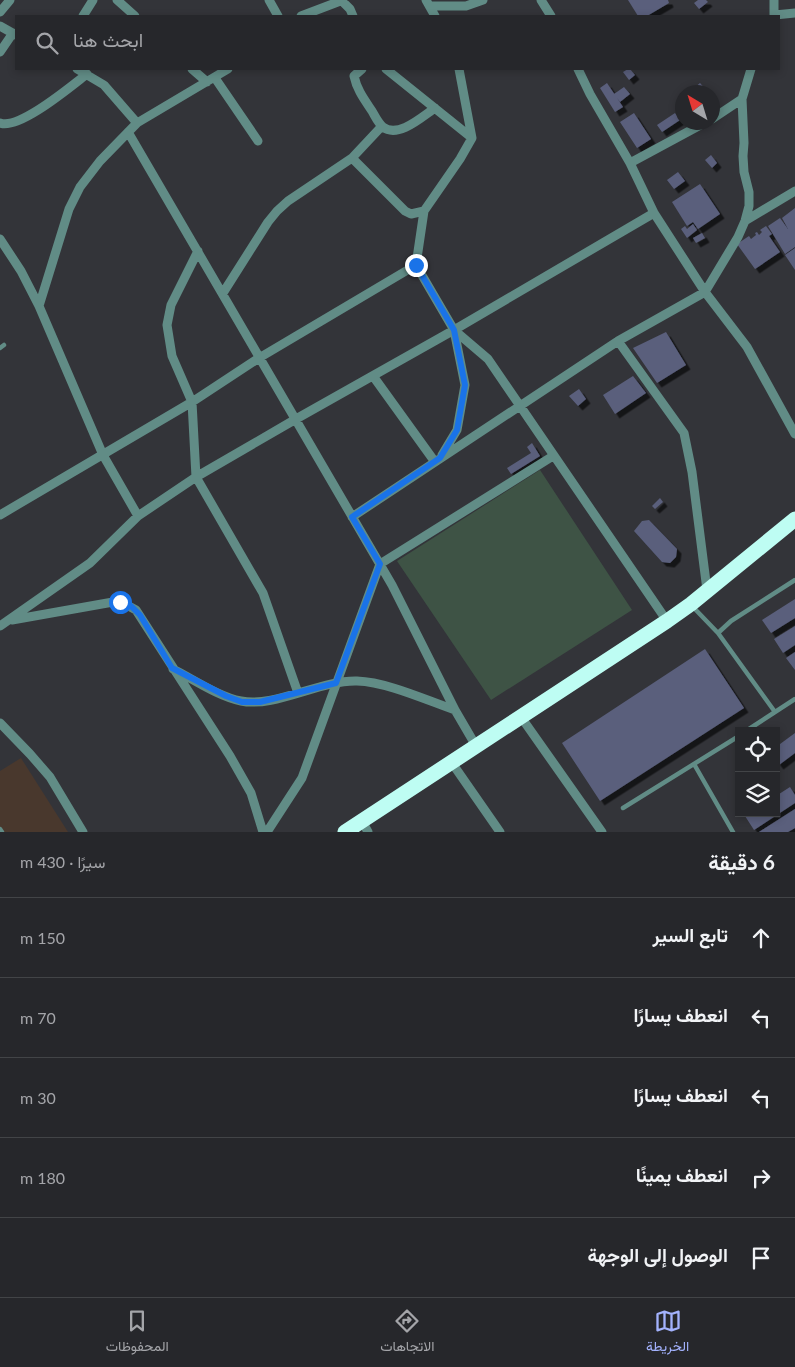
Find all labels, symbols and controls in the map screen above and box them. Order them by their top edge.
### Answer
search box [15,15,780,70]
text: ابحث هنا [73,28,143,51]
icon: search [33,29,61,57]
north arrow [675,85,720,130]
route end [405,254,428,277]
route start [109,591,132,614]
map controls [735,727,780,817]
button: locate [735,727,780,772]
button: layers [735,772,780,817]
text: 6 دقيقة [708,849,775,874]
text: سيرًا · 430 m [20,852,105,871]
text: تابع السير [653,923,728,946]
icon: ahead [747,924,775,952]
text: 150 m [20,928,65,947]
text: انعطف يسارًا [633,1003,728,1026]
icon: left [747,1004,775,1032]
text: 70 m [20,1008,56,1027]
text: انعطف يسارًا [633,1083,728,1106]
icon: left [747,1084,775,1112]
text: 30 m [20,1088,56,1107]
text: انعطف يمينًا [636,1163,728,1186]
icon: right [747,1164,775,1192]
text: 180 m [20,1168,65,1187]
text: الوصول إلى الوجهة [587,1243,728,1266]
icon: arrive [747,1244,775,1272]
tab: المحفوظات [106,1307,169,1359]
tab: الاتجاهات [380,1307,435,1359]
tab: الخريطة [646,1307,689,1359]

